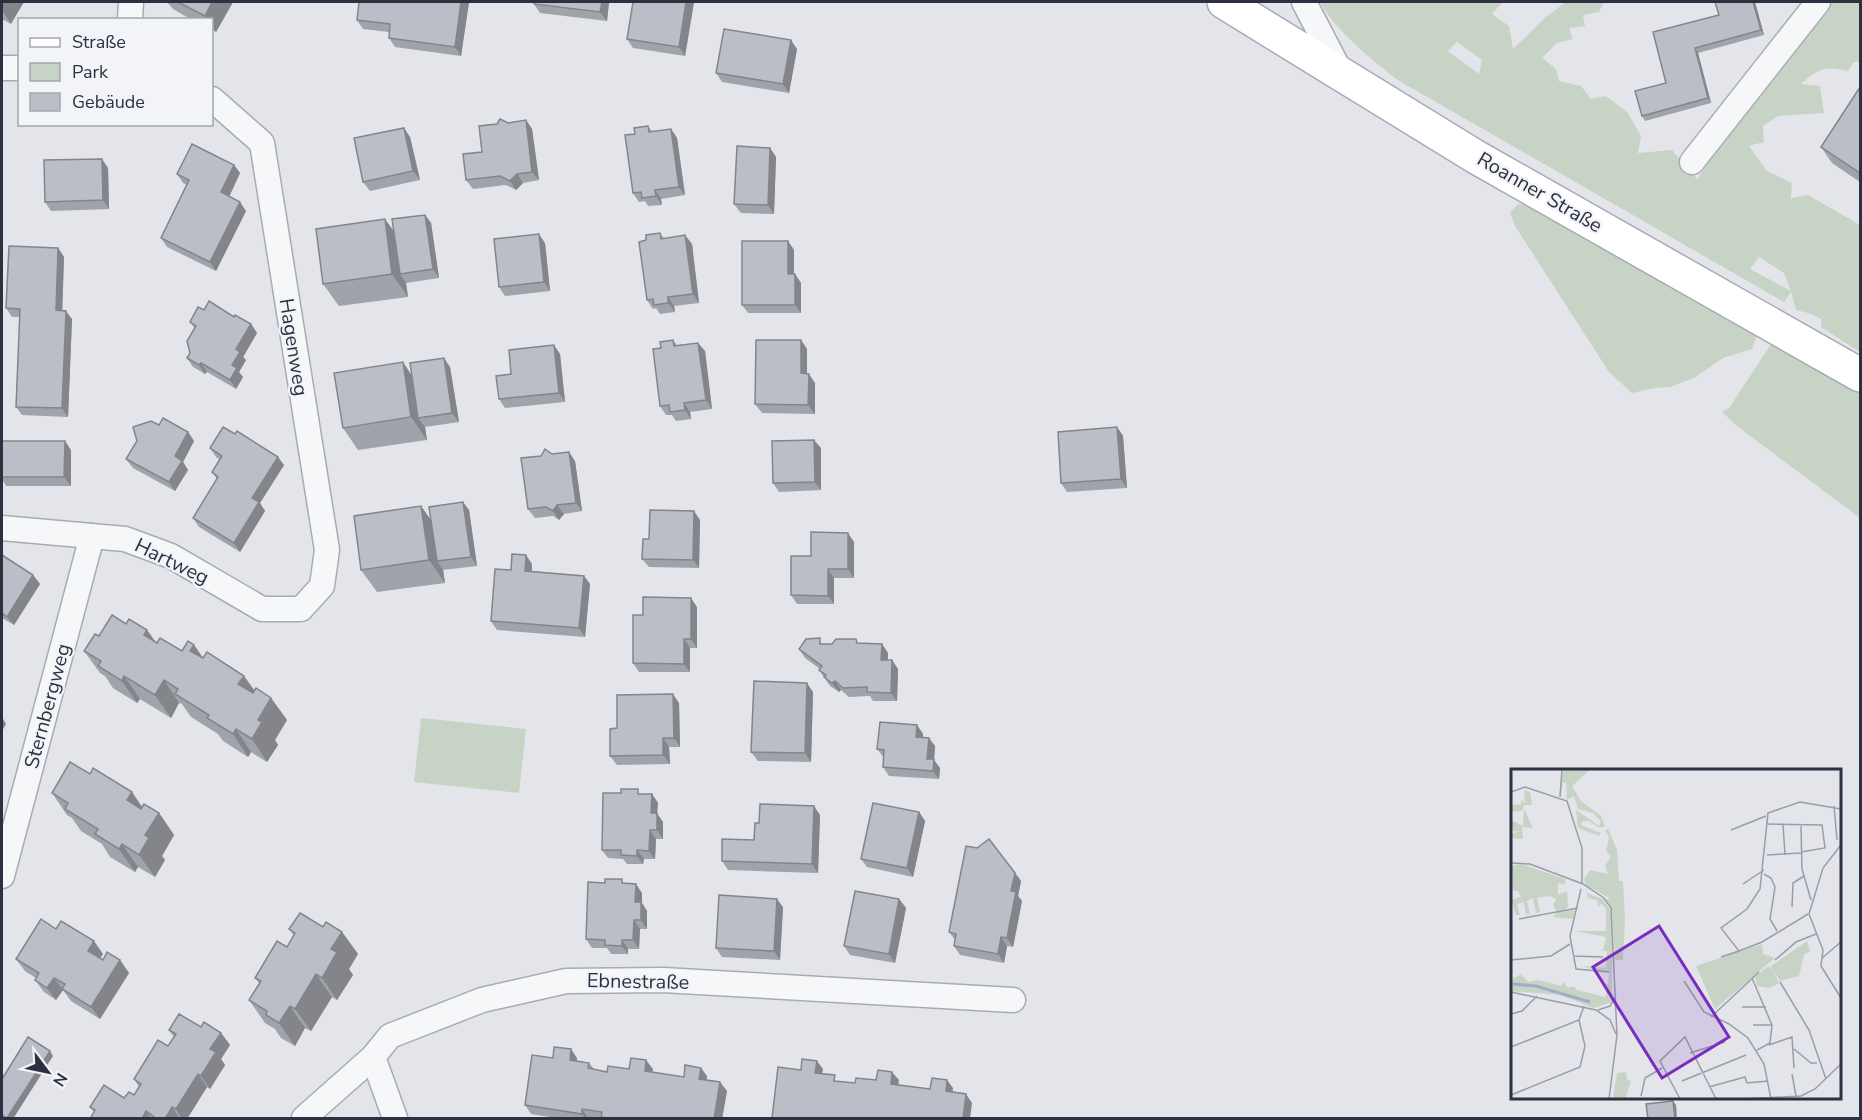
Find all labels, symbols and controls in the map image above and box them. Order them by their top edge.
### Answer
legend [18,18,213,126]
text: Straße [72,30,126,54]
text: Park [72,60,109,84]
text: Gebäude [72,90,145,114]
street label: Roanner Straße [1472,146,1607,239]
street label: Hagenweg [272,296,315,398]
street label: Hartweg [130,532,214,591]
street label: Sternbergweg [18,641,77,772]
inset map [1511,769,1841,1099]
street label: Ebnestraße [587,967,689,996]
north arrow [18,1042,78,1102]
text: N [47,1069,72,1090]

